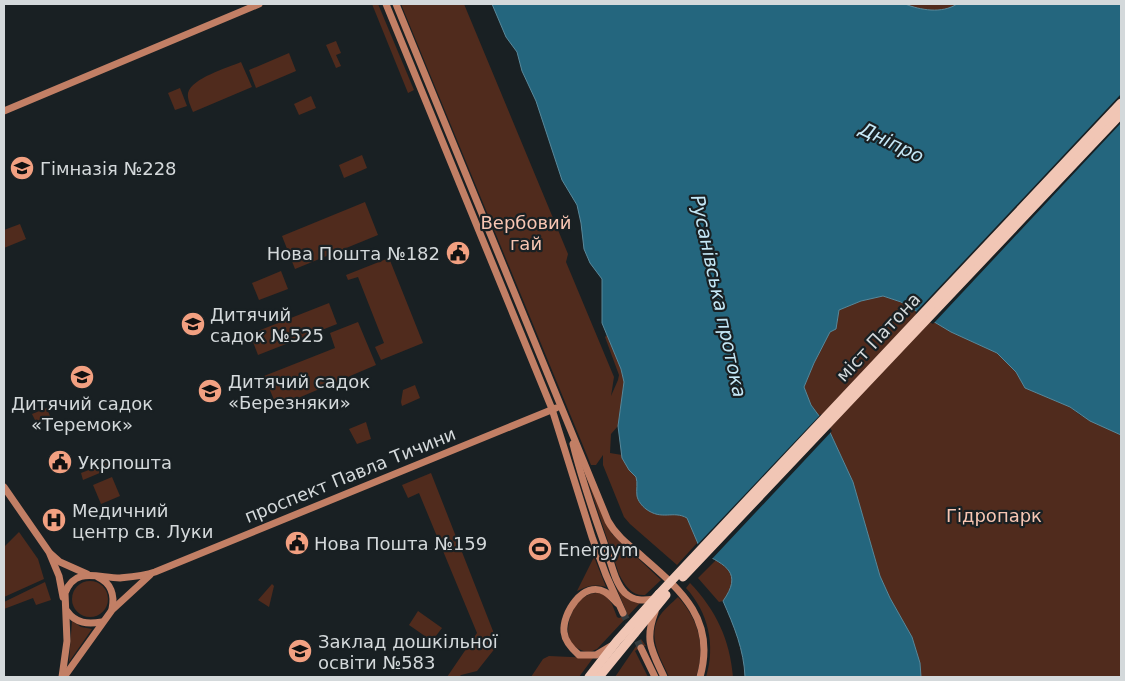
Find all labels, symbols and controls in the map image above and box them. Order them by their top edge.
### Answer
water label: Дніпро [855,117,928,167]
school or university icon: Гімназія №228 [9,155,35,181]
place label: Гімназія №228 [40,158,177,179]
water label: Русанівська протока [687,193,751,399]
park label: Вербовий гай [481,212,571,254]
public building icon: Нова Пошта №182 [445,240,471,266]
place label: Нова Пошта №182 [267,243,440,264]
street label: міст Патона [832,288,924,386]
place label: Дитячий садок №525 [210,304,324,346]
school or university icon: Дитячий садок №525 [180,311,206,337]
school or university icon: Дитячий садок «Теремок» [69,364,95,390]
place label: Дитячий садок «Березняки» [228,371,370,413]
school or university icon: Дитячий садок «Березняки» [197,378,223,404]
place label: Дитячий садок «Теремок» [11,393,153,435]
street label: проспект Павла Тичини [241,423,459,527]
public building icon: Укрпошта [47,449,73,475]
place label: Укрпошта [78,452,172,473]
place label: Медичний центр св. Луки [72,500,213,542]
park label: Гідропарк [946,505,1042,526]
hospital icon: Медичний центр св. Луки [41,507,67,533]
public building icon: Нова Пошта №159 [284,530,310,556]
place label: Нова Пошта №159 [314,533,487,554]
sports icon: Energym [527,536,553,562]
place label: Energym [558,539,639,560]
place label: Заклад дошкільної освіти №583 [318,631,499,673]
school or university icon: Заклад дошкільної освіти №583 [287,638,313,664]

